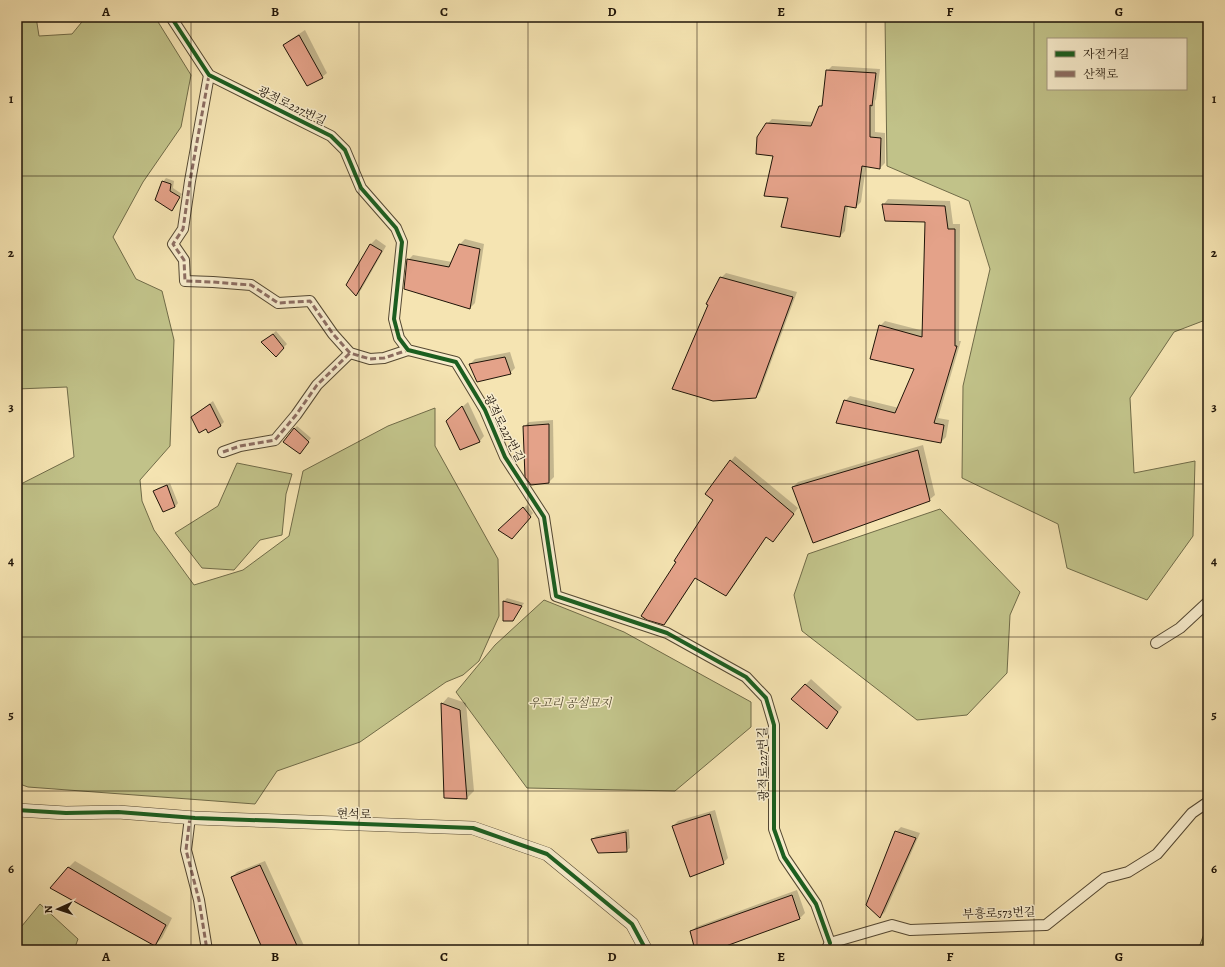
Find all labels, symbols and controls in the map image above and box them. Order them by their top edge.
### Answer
text: A [101,3,111,20]
text: B [271,3,279,20]
text: C [440,3,448,20]
text: D [607,3,617,20]
text: E [777,3,785,20]
text: F [947,3,954,20]
text: G [1115,3,1123,20]
legend [1047,38,1187,90]
text: 자전거길 [1083,46,1129,62]
text: 산책로 [1083,66,1118,82]
street label: 광적로227번길 [255,83,329,129]
text: 1 [9,90,14,107]
text: 1 [1212,90,1217,107]
text: 2 [8,244,15,261]
text: 2 [1211,244,1218,261]
street label: 광적로227번길 [480,391,528,465]
text: 3 [8,398,14,415]
text: 3 [1211,398,1217,415]
text: 4 [8,552,14,569]
text: 4 [1211,552,1217,569]
park label: 우고리 공설묘지 [528,695,613,711]
text: 5 [8,706,14,723]
text: 5 [1211,706,1217,723]
street label: 광적로227번길 [754,727,772,801]
street label: 현석로 [336,805,372,823]
text: 6 [8,860,14,877]
text: 6 [1211,860,1217,877]
north arrow [38,889,78,929]
street label: 부흥로573번길 [962,904,1036,922]
text: N [41,905,56,914]
text: A [101,948,111,965]
text: B [271,948,279,965]
text: C [440,948,448,965]
text: D [607,948,617,965]
text: E [777,948,785,965]
text: F [947,948,954,965]
text: G [1115,948,1123,965]

